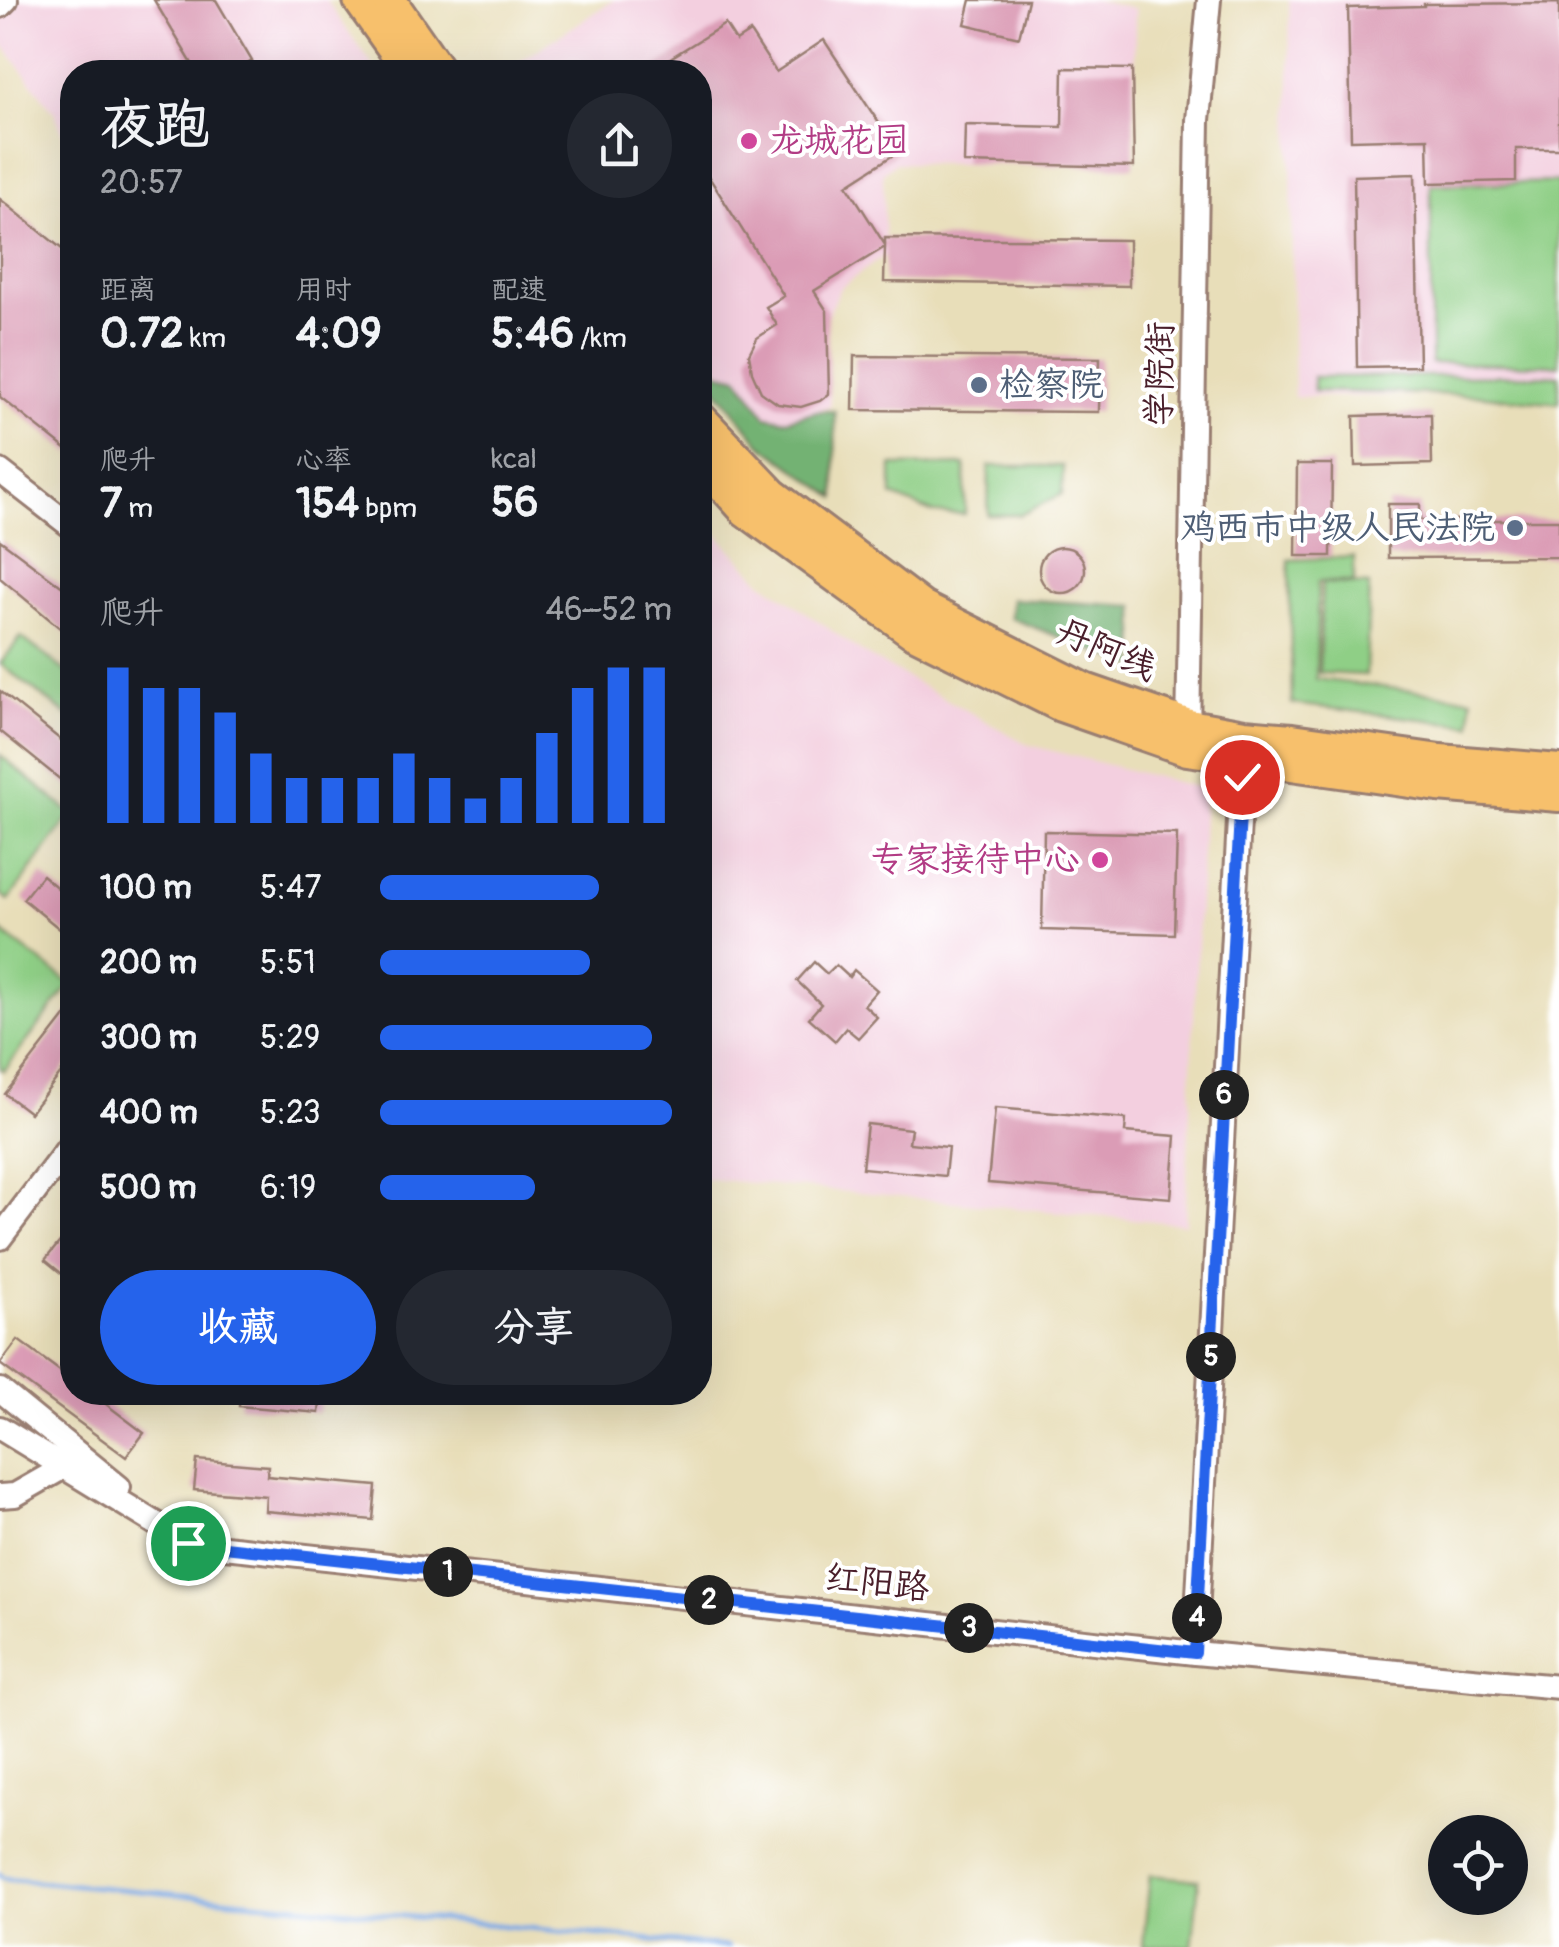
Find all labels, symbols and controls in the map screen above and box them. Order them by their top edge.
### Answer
text: 夜跑 [100,91,210,160]
button: share [567,93,672,198]
place label: 龙城花园 [769,119,909,163]
marker: 龙城花园 [738,130,760,152]
text: 20:57 [100,163,183,203]
text: 距离 [100,273,156,308]
text: 用时 [296,273,352,308]
text: 配速 [491,273,547,308]
text: 0.72 [100,308,184,360]
text: 4:09 [296,308,382,360]
text: 5:46 [491,308,574,360]
text: km [184,321,226,356]
text: /km [574,321,627,356]
street label: 学院街 [1137,321,1183,427]
place label: 检察院 [999,363,1104,407]
marker: 检察院 [968,374,990,396]
text: kcal [491,442,537,477]
text: 爬升 [100,443,156,478]
text: 心率 [296,443,352,478]
text: 56 [491,477,539,529]
text: 7 [100,478,122,530]
text: 154 [296,478,359,530]
text: m [122,491,153,526]
text: bpm [359,491,417,526]
place label: 鸡西市中级人民法院 [1180,506,1495,550]
marker: 鸡西市中级人民法院 [1504,517,1526,539]
text: 46–52 m [545,590,672,630]
text: 爬升 [100,593,164,633]
street label: 丹阿线 [1049,609,1163,691]
pin [1200,735,1285,820]
icon: check [1215,750,1270,805]
place label: 专家接待中心 [870,838,1080,882]
marker: 专家接待中心 [1089,849,1111,871]
text: 100 m [100,868,192,908]
text: 5:47 [260,868,321,908]
text: 200 m [100,943,197,983]
text: 5:51 [260,943,316,983]
text: 300 m [100,1018,197,1058]
text: 5:29 [260,1018,320,1058]
pin: 6 [1199,1070,1249,1120]
text: 6 [1216,1077,1232,1112]
text: 400 m [100,1093,198,1133]
text: 5:23 [260,1093,321,1133]
text: 500 m [100,1168,196,1208]
text: 6:19 [260,1168,316,1208]
button: 收藏 [100,1270,376,1385]
button: 分享 [396,1270,672,1385]
pin: 5 [1186,1332,1236,1382]
text: 5 [1203,1339,1219,1374]
pin [146,1501,231,1586]
icon: arrive [161,1516,216,1571]
pin: 1 [423,1547,473,1597]
text: 1 [443,1554,453,1589]
street label: 红阳路 [822,1556,932,1610]
pin: 2 [684,1575,734,1625]
text: 2 [701,1582,717,1617]
pin: 4 [1172,1593,1222,1643]
text: 4 [1189,1600,1205,1635]
pin: 3 [944,1603,994,1653]
text: 3 [961,1610,977,1645]
map controls [1428,1815,1528,1915]
button: locate [1428,1815,1528,1915]

